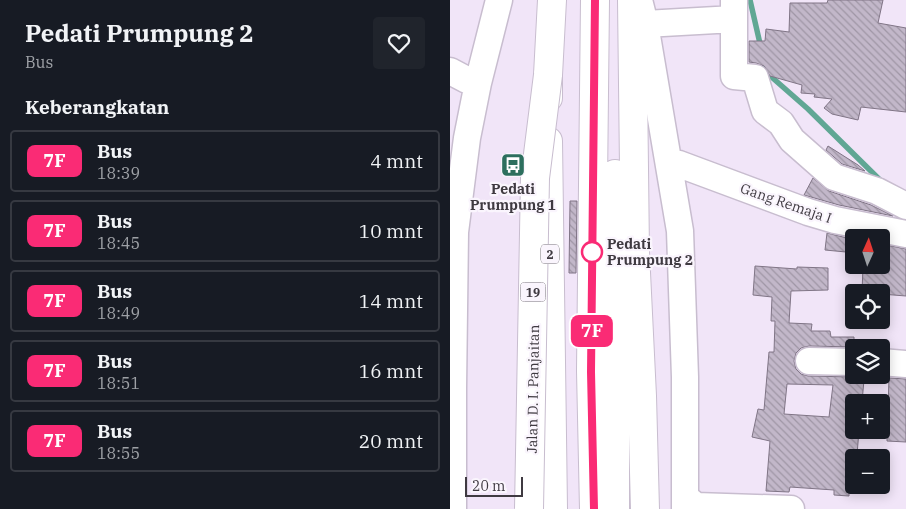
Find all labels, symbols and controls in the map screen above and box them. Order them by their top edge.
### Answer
text: Pedati Prumpung 2 [25,17,254,49]
button: heart [373,17,425,69]
text: Bus [25,52,53,72]
text: Keberangkatan [25,95,169,119]
text: Bus [97,139,132,163]
text: 7F [43,149,66,172]
text: 4 mnt [370,149,423,173]
bus stop icon: Pedati Prumpung 1 [500,152,526,178]
text: 18:39 [97,163,140,183]
street label: Gang Remaja I [738,179,834,227]
place label: Pedati Prumpung 1 [470,180,556,214]
text: Bus [97,209,132,233]
text: 7F [43,219,66,242]
text: 10 mnt [359,219,423,243]
north arrow [845,229,890,274]
map controls [845,229,890,494]
text: 18:45 [97,233,140,253]
place label: Pedati Prumpung 2 [607,235,693,269]
marker: Pedati Prumpung 2 [581,241,603,263]
road number: 2 [541,244,559,264]
text: Bus [97,279,132,303]
road number: 19 [520,282,546,302]
button: locate [845,284,890,329]
text: 7F [43,289,66,312]
text: 14 mnt [359,289,423,313]
text: 18:49 [97,303,140,323]
line badge: 7F [570,315,614,347]
text: 7F [581,319,603,342]
street label: Jalan D. I. Panjaitan [523,324,543,454]
button: layers [845,339,890,384]
text: Bus [97,349,132,373]
text: 7F [43,359,66,382]
text: 16 mnt [359,359,423,383]
text: 18:51 [97,373,140,393]
button: + [845,394,890,439]
text: Bus [97,419,132,443]
text: 7F [43,429,66,452]
text: 20 mnt [359,429,423,453]
text: 18:55 [97,443,140,463]
button: − [845,449,890,494]
scale bar [465,474,522,497]
text: 20 m [472,477,505,495]

